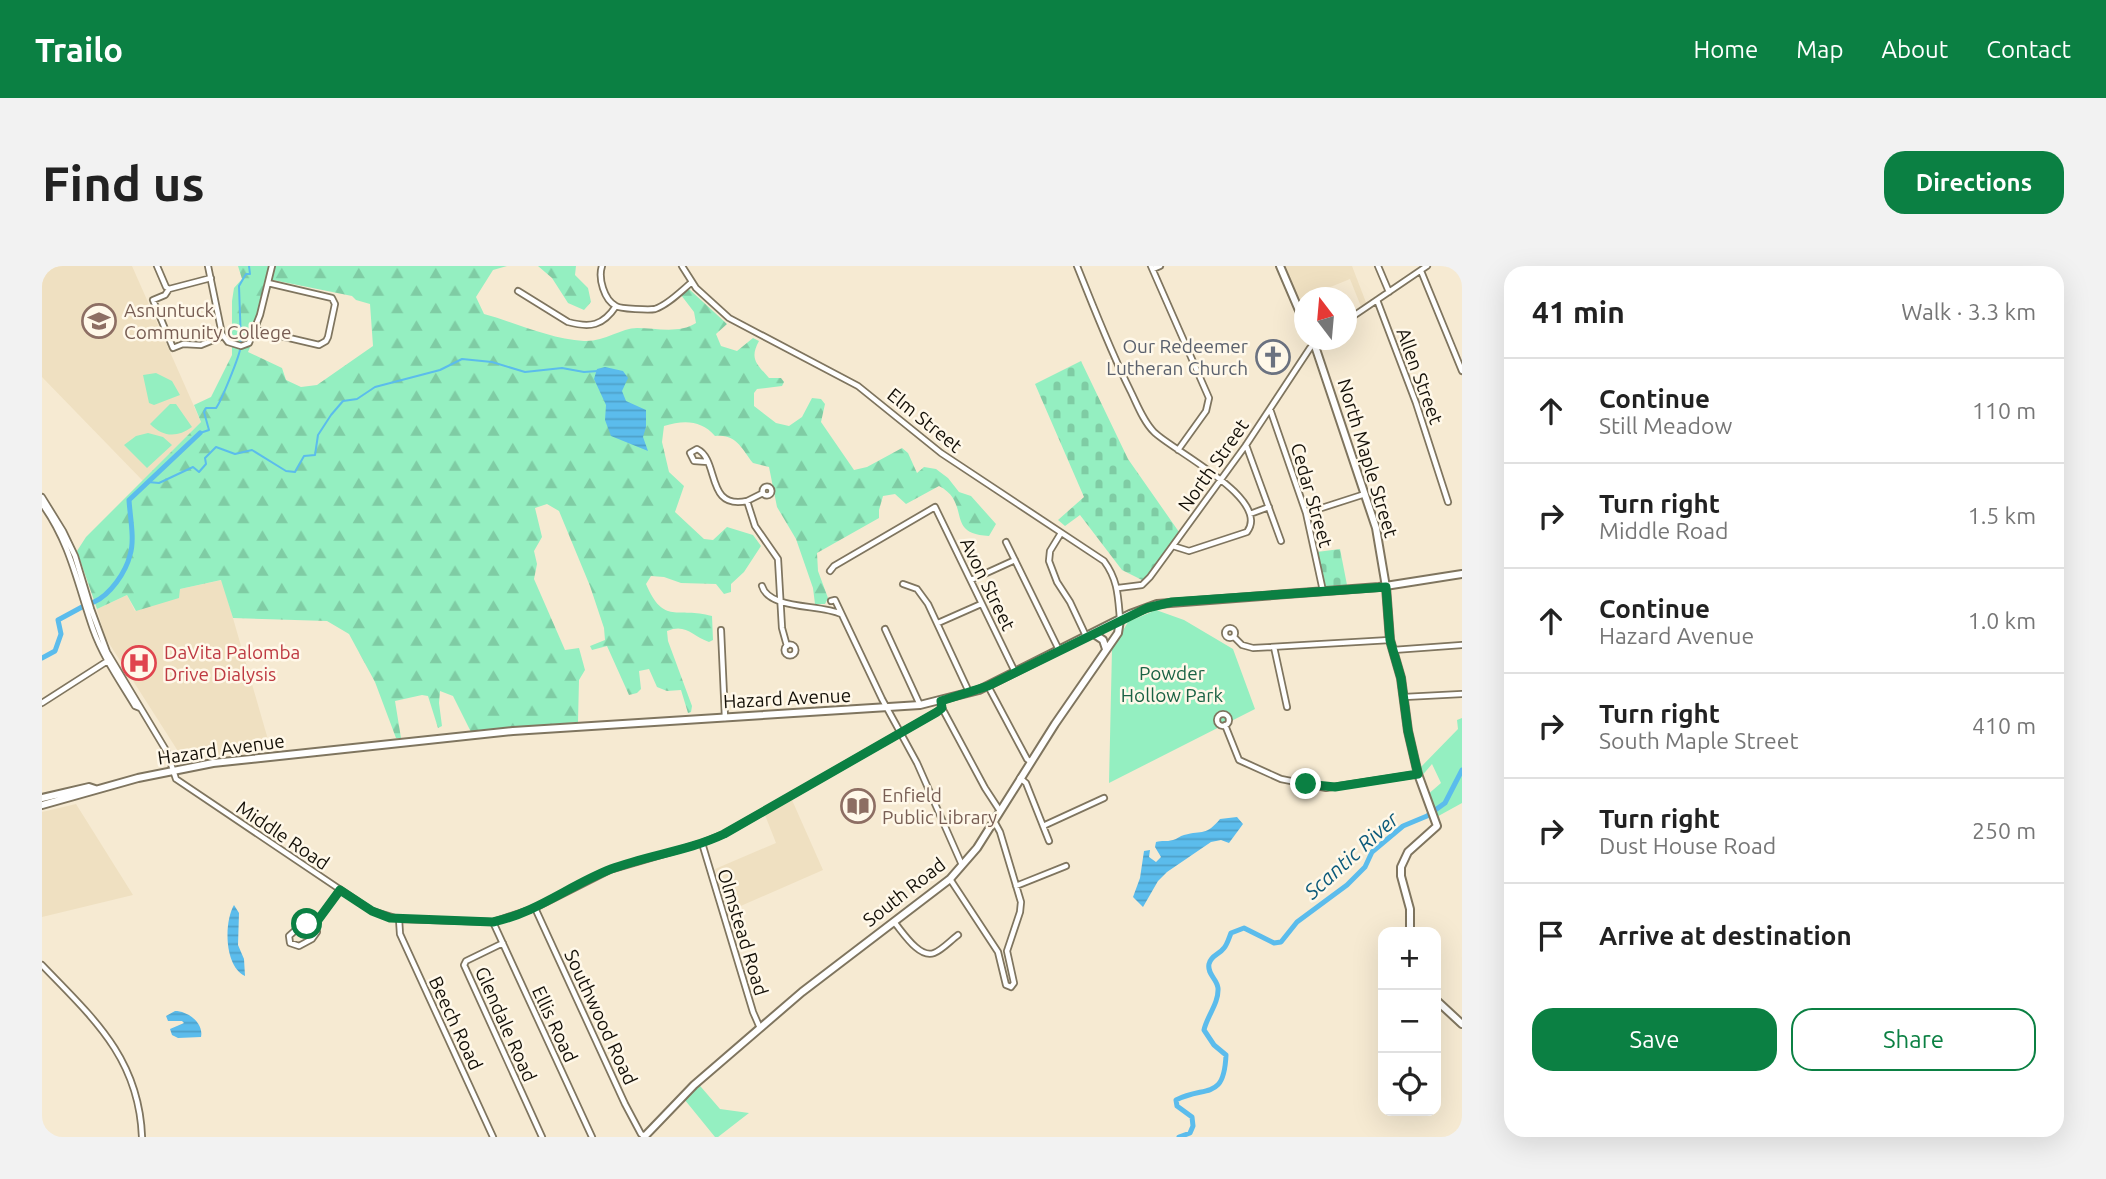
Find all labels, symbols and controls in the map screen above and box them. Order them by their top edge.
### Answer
text: Trailo [35,31,123,68]
text: Home [1693,36,1758,63]
text: Map [1796,36,1843,63]
text: About [1881,36,1948,63]
text: Contact [1986,36,2071,63]
button: Directions [1884,151,2064,214]
text: Find us [42,155,205,210]
north arrow [1294,287,1357,350]
text: 41 min [1532,295,1625,329]
place label: Asnuntuck Community College [124,299,291,343]
text: Walk · 3.3 km [1901,299,2036,324]
school or university icon: Asnuntuck Community College [80,302,118,340]
street label: Allen Street [1392,325,1448,428]
place label: Our Redeemer Lutheran Church [1106,335,1248,379]
church icon: Our Redeemer Lutheran Church [1254,338,1292,376]
street label: North Maple Street [1333,376,1403,541]
street label: Elm Street [883,383,967,457]
text: Continue [1599,384,1710,413]
icon: ahead [1532,392,1570,430]
text: 110 m [1972,398,2036,423]
text: Still Meadow [1599,413,1732,438]
street label: North Street [1173,414,1253,515]
street label: Cedar Street [1287,440,1338,550]
text: Turn right [1599,489,1720,518]
icon: right [1532,497,1570,535]
text: 1.5 km [1968,503,2036,528]
text: Middle Road [1599,518,1729,543]
street label: Avon Street [956,534,1020,635]
text: Continue [1599,594,1710,623]
icon: ahead [1532,602,1570,640]
text: 1.0 km [1968,608,2036,633]
text: Hazard Avenue [1599,623,1754,648]
place label: DaVita Palomba Drive Dialysis [164,641,300,685]
hospital icon: DaVita Palomba Drive Dialysis [120,644,158,682]
park label: Powder Hollow Park [1121,662,1224,706]
street label: Hazard Avenue [722,684,852,712]
text: Turn right [1599,699,1720,728]
icon: right [1532,707,1570,745]
text: 410 m [1972,713,2036,738]
text: South Maple Street [1599,728,1799,753]
street label: Hazard Avenue [156,729,286,769]
route end [1290,768,1321,799]
place label: Enfield Public Library [882,784,997,828]
library icon: Enfield Public Library [839,787,877,825]
street label: Middle Road [233,796,333,874]
text: Turn right [1599,804,1720,833]
water label: Scantic River [1298,806,1404,904]
icon: right [1532,812,1570,850]
text: 250 m [1972,818,2036,843]
text: Dust House Road [1599,833,1776,858]
street label: South Road [858,853,950,931]
street label: Olmstead Road [713,866,773,998]
route start [291,908,322,939]
icon: arrive [1532,917,1570,955]
text: Arrive at destination [1599,921,1852,950]
map controls [1378,927,1441,1116]
button: + [1378,927,1441,990]
street label: Southwood Road [560,946,642,1088]
street label: Glendale Road [471,963,541,1085]
street label: Beech Road [425,973,487,1073]
street label: Ellis Road [528,982,582,1066]
button: − [1378,990,1441,1053]
button: Save [1532,1008,1777,1071]
button: Share [1791,1008,2036,1071]
button: locate [1378,1053,1441,1116]

